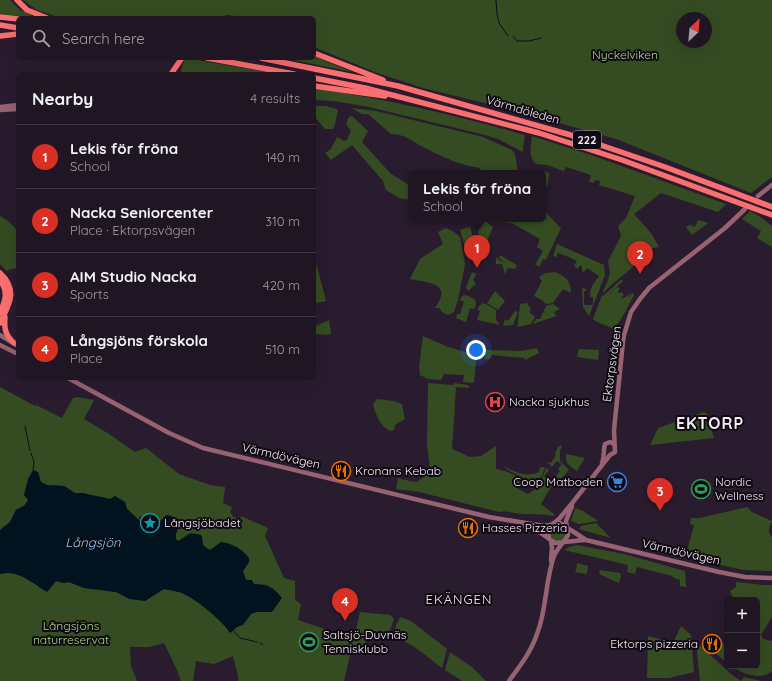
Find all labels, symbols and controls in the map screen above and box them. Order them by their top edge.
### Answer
north arrow [676,12,712,48]
search box [16,16,316,60]
icon: search [30,27,52,49]
text: Search here [62,29,145,48]
park label: Nyckelviken [592,47,658,62]
text: Nearby [32,88,93,109]
text: 4 results [250,90,300,106]
street label: Värmdöleden [485,92,562,127]
road number: 222 [573,131,601,149]
text: Lekis för fröna [70,139,178,158]
text: 1 [42,149,48,165]
text: 140 m [265,149,300,165]
text: School [70,158,110,174]
popup [408,170,546,222]
text: Lekis för fröna [423,179,531,198]
text: School [423,198,463,214]
text: Nacka Seniorcenter [70,203,213,222]
text: 2 [41,213,49,229]
text: 310 m [265,213,300,229]
text: Place · Ektorpsvägen [70,222,195,238]
pin: 1 [464,235,490,268]
pin: 2 [627,241,653,274]
text: AIM Studio Nacka [70,267,197,286]
text: 3 [42,277,48,293]
text: 420 m [263,277,300,293]
text: Sports [70,286,109,302]
street label: Ektorpsvägen [599,325,624,403]
text: Långsjöns förskola [70,331,208,350]
your location [466,340,486,360]
text: 4 [41,341,49,357]
text: 510 m [265,341,300,357]
text: Place [70,350,103,366]
hospital icon: Nacka sjukhus [484,391,506,413]
place label: Nacka sjukhus [509,394,590,409]
district label: EKTORP [676,413,744,433]
street label: Värmdövägen [241,439,322,472]
restaurant icon: Kronans Kebab [330,460,352,482]
place label: Kronans Kebab [355,463,441,478]
supermarket icon: Coop Matboden [606,471,628,493]
place label: Coop Matboden [513,474,603,489]
place label: Nordic Wellness [715,474,764,503]
pin: 3 [647,478,673,511]
sports icon: Nordic Wellness [690,478,712,500]
place icon: Långsjöbadet [139,512,161,534]
place label: Långsjöbadet [164,515,241,530]
restaurant icon: Hasses Pizzeria [457,517,479,539]
place label: Hasses Pizzeria [482,520,567,535]
water label: Långsjön [65,534,121,550]
street label: Värmdövägen [641,535,722,568]
pin: 4 [332,588,358,621]
district label: EKÄNGEN [426,591,492,607]
map controls [724,597,760,669]
button: + [724,597,760,633]
park label: Långsjöns naturreservat [33,618,109,647]
place label: Saltsjö-Duvnäs Tennisklubb [323,627,407,656]
sports icon: Saltsjö-Duvnäs Tennisklubb [298,631,320,653]
restaurant icon: Ektorps pizzeria [701,633,723,655]
button: − [724,633,760,669]
place label: Ektorps pizzeria [610,636,698,651]

